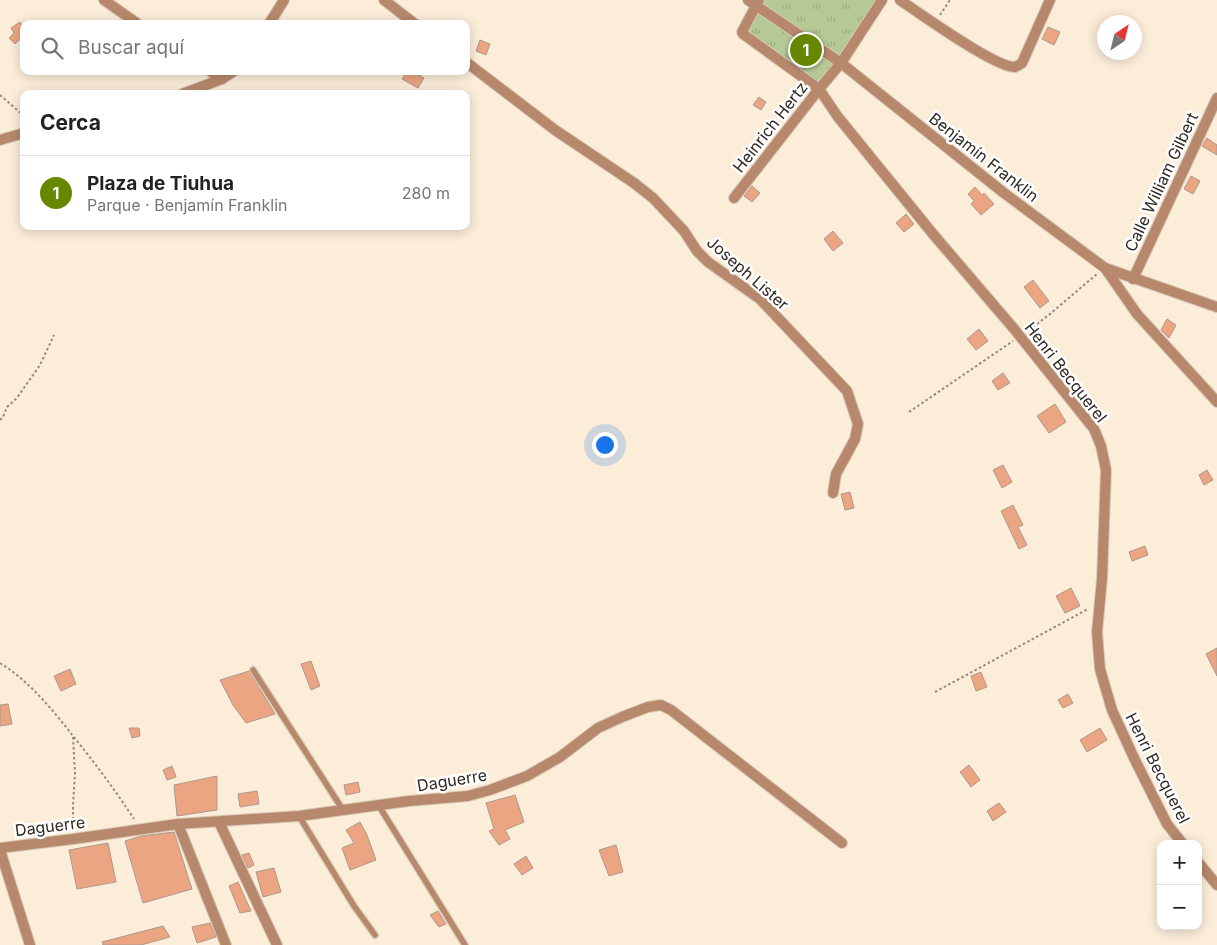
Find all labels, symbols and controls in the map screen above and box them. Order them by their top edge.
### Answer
north arrow [1097,15,1142,60]
search box [20,20,470,75]
pin: 1 [790,31,822,69]
icon: search [38,34,66,62]
text: Buscar aquí [78,36,184,59]
street label: Heinrich Hertz [728,78,812,176]
street label: Benjamín Franklin [925,108,1043,206]
street label: Calle William Gilbert [1120,109,1202,255]
text: Cerca [40,110,101,135]
text: Plaza de Tiuhua [87,172,234,195]
text: 1 [53,183,59,203]
text: 280 m [402,183,450,203]
text: Parque · Benjamín Franklin [87,195,288,215]
street label: Joseph Lister [703,232,793,314]
street label: Henri Becquerel [1021,318,1111,426]
your location [592,432,618,458]
street label: Henri Becquerel [1121,709,1195,827]
street label: Daguerre [416,765,488,795]
street label: Daguerre [14,812,86,840]
map controls [1157,840,1202,930]
button: + [1157,840,1202,885]
button: − [1157,885,1202,930]

